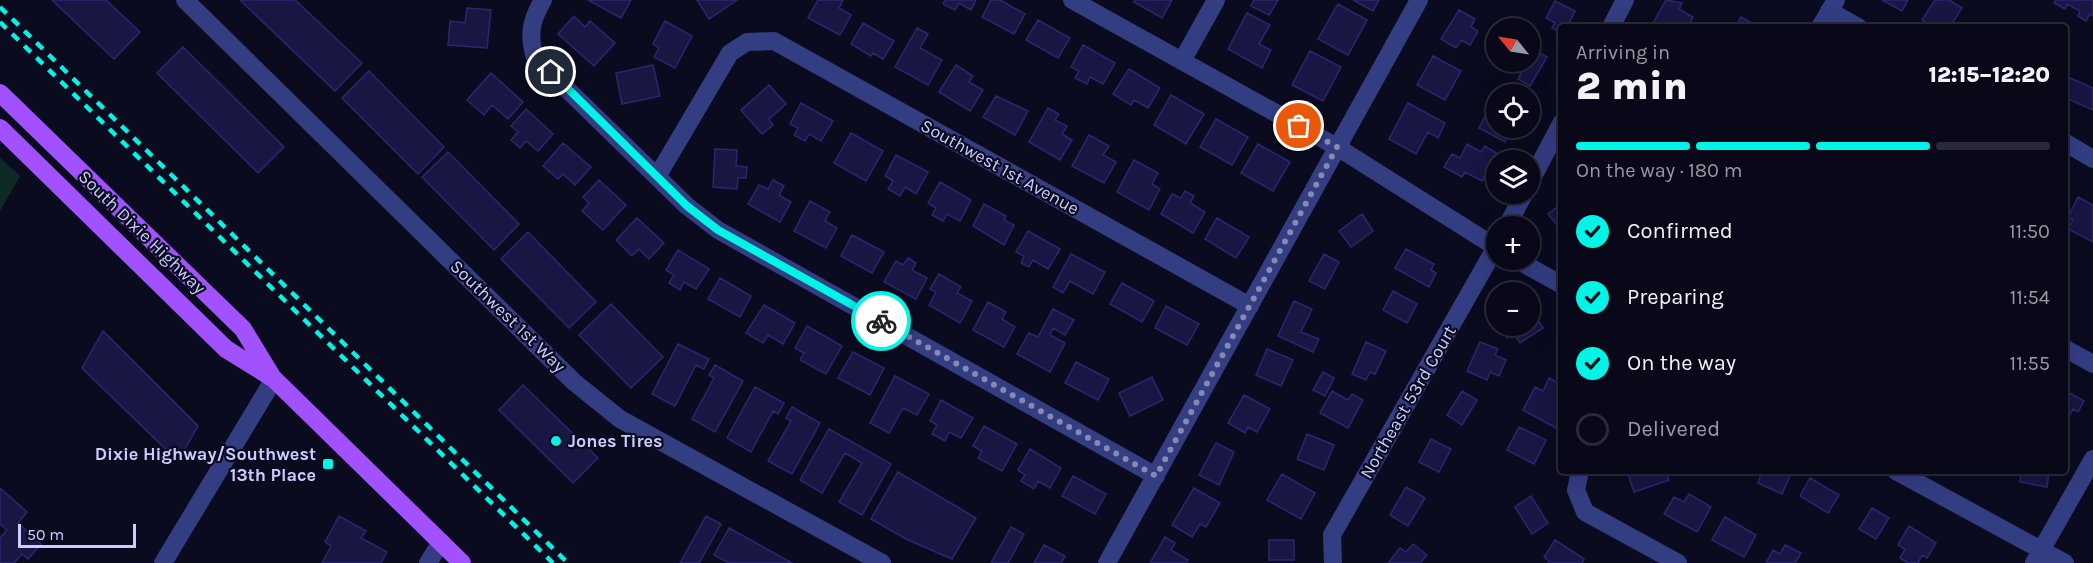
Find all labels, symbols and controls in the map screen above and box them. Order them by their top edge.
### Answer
north arrow [1486,18,1540,72]
map controls [1486,18,1540,336]
text: Arriving in [1576,41,1670,64]
pin [525,46,576,97]
icon: home [534,55,567,88]
text: 12:15–12:20 [1928,62,2050,88]
text: 2 min [1576,63,1688,109]
button: locate [1486,84,1540,138]
pin [1273,100,1324,151]
icon: bag [1282,109,1315,142]
street label: Southwest 1st Avenue [917,114,1083,220]
button: layers [1486,150,1540,204]
text: On the way · 180 m [1576,159,1742,182]
street label: South Dixie Highway [74,166,211,299]
icon: check [1576,215,1609,248]
button: + [1486,216,1540,270]
text: Confirmed [1627,218,1733,244]
text: 11:50 [2009,220,2050,243]
street label: Southwest 1st Way [446,255,571,377]
icon: check [1576,281,1609,314]
button: − [1486,282,1540,336]
text: Preparing [1627,284,1724,310]
text: 11:54 [2010,286,2050,309]
courier [851,291,911,351]
icon: bike [865,305,898,338]
street label: Northeast 53rd Court [1355,321,1461,483]
icon: check [1576,347,1609,380]
text: On the way [1627,350,1736,376]
text: 11:55 [2010,352,2050,375]
text: Delivered [1627,416,1720,442]
place label: Jones Tires [568,430,663,452]
marker: Jones Tires [549,434,563,448]
place label: Dixie Highway/Southwest 13th Place [95,443,316,486]
marker: Dixie Highway/Southwest 13th Place [321,457,335,471]
scale bar [18,521,136,548]
text: 50 m [27,525,64,544]

